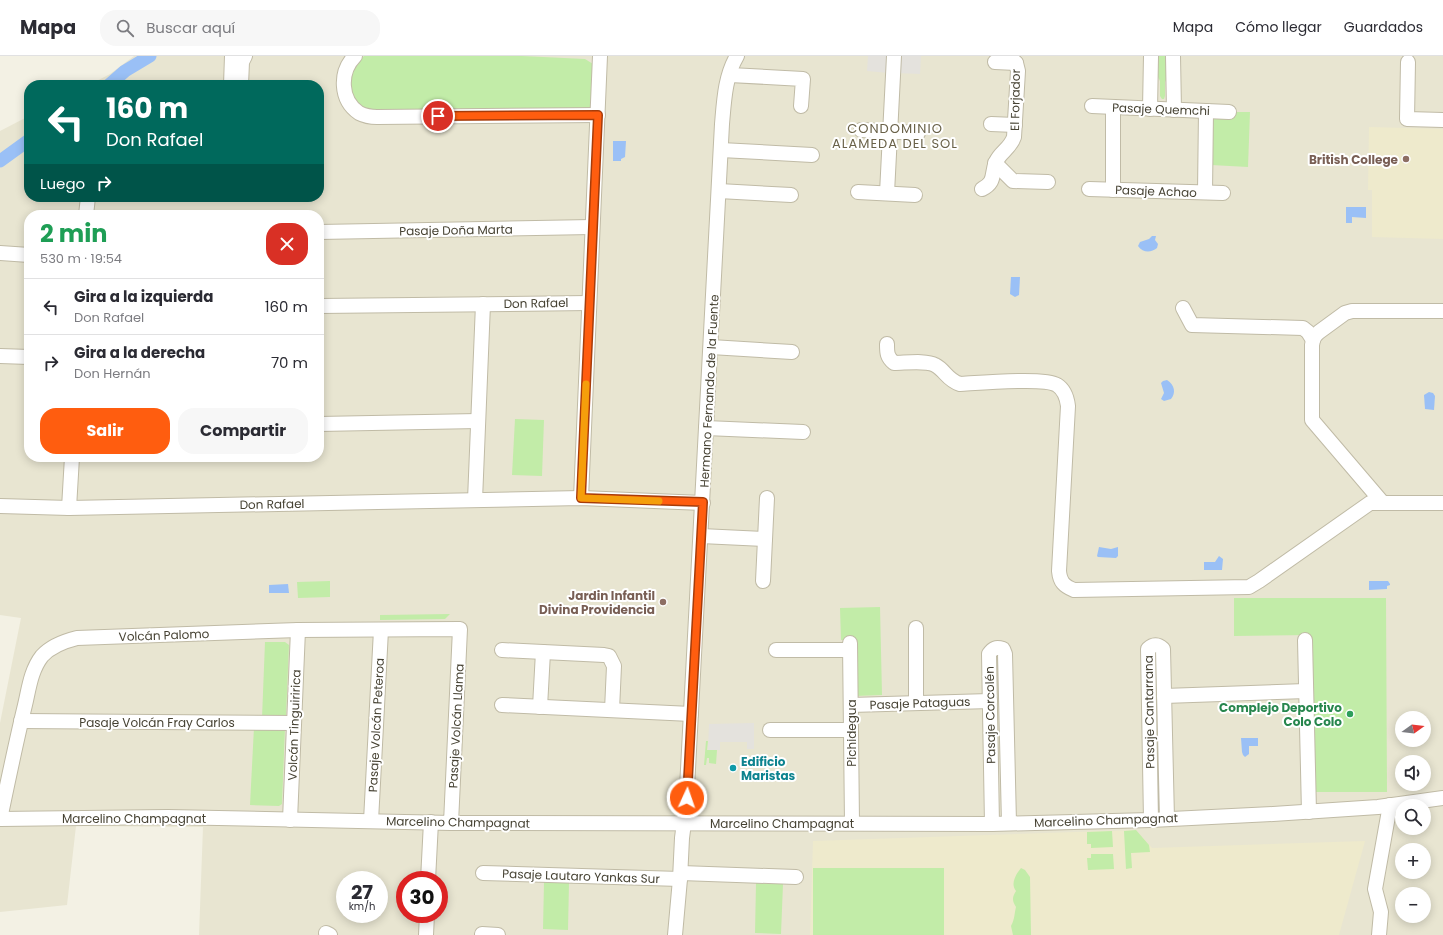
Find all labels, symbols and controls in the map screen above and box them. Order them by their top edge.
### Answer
search box [100,10,380,46]
text: Mapa [20,14,76,41]
icon: search [114,17,136,39]
text: Buscar aquí [146,17,235,38]
text: Mapa [1173,17,1213,37]
text: Cómo llegar [1235,17,1322,37]
text: Guardados [1344,17,1423,37]
street label: El Forjador [1006,68,1024,131]
text: 160 m [106,89,188,128]
icon: left [40,96,92,148]
pin [421,99,455,133]
street label: Pasaje Quemchi [1112,99,1210,119]
icon: arrive [427,105,449,127]
district label: CONDOMINIO ALAMEDA DEL SOL [832,119,958,153]
text: Don Rafael [106,127,203,152]
place label: British College [1309,151,1399,168]
marker: British College [1401,154,1411,164]
icon: right [93,172,115,194]
text: Luego [40,173,85,194]
street label: Pasaje Achao [1115,181,1198,201]
text: 2 min [40,217,107,250]
street label: Pasaje Doña Marta [399,221,513,239]
button: close [266,223,308,265]
text: 530 m · 19:54 [40,249,122,268]
text: Gira a la izquierda [74,286,213,307]
street label: Don Rafael [503,294,569,312]
street label: Hermano Fernando de la Fuente [695,294,723,488]
icon: left [40,296,62,318]
text: 160 m [265,296,308,317]
text: Don Rafael [74,308,144,327]
text: Gira a la derecha [74,342,205,363]
icon: right [40,352,62,374]
text: 70 m [271,352,308,373]
text: Don Hernán [74,364,151,383]
button: Salir [40,408,170,454]
button: Compartir [178,408,308,454]
street label: Don Rafael [239,495,305,513]
place label: Jardin Infantil Divina Providencia [539,587,655,618]
marker: Jardin Infantil Divina Providencia [658,597,668,607]
street label: Volcán Palomo [118,625,210,645]
street label: Pasaje Cantarrana [1140,655,1158,769]
street label: Pasaje Volcán Peteroa [364,657,388,793]
street label: Pasaje Volcán Llama [444,663,468,789]
street label: Pasaje Corcolén [981,666,999,764]
street label: Volcán Tinguiririca [284,669,304,781]
street label: Pasaje Pataguas [869,693,971,713]
street label: Pichidegua [843,699,860,767]
place label: Complejo Deportivo Colo Colo [1219,699,1342,730]
marker: Complejo Deportivo Colo Colo [1345,709,1355,719]
north arrow [1395,711,1431,747]
map controls [1395,711,1431,923]
street label: Pasaje Volcán Fray Carlos [79,714,235,731]
place label: Edificio Maristas [741,753,796,784]
button: sound [1395,755,1431,791]
marker: Edificio Maristas [728,763,738,773]
position arrow [666,777,708,819]
button: search [1395,799,1431,835]
street label: Marcelino Champagnat [1034,809,1178,831]
street label: Marcelino Champagnat [62,810,206,827]
street label: Marcelino Champagnat [386,812,530,832]
street label: Marcelino Champagnat [710,815,854,832]
button: + [1395,843,1431,879]
street label: Pasaje Lautaro Yankas Sur [502,865,661,887]
speed limit sign: 30 [396,871,448,923]
text: 27 [351,878,373,906]
button: − [1395,887,1431,923]
text: km/h [349,899,375,914]

